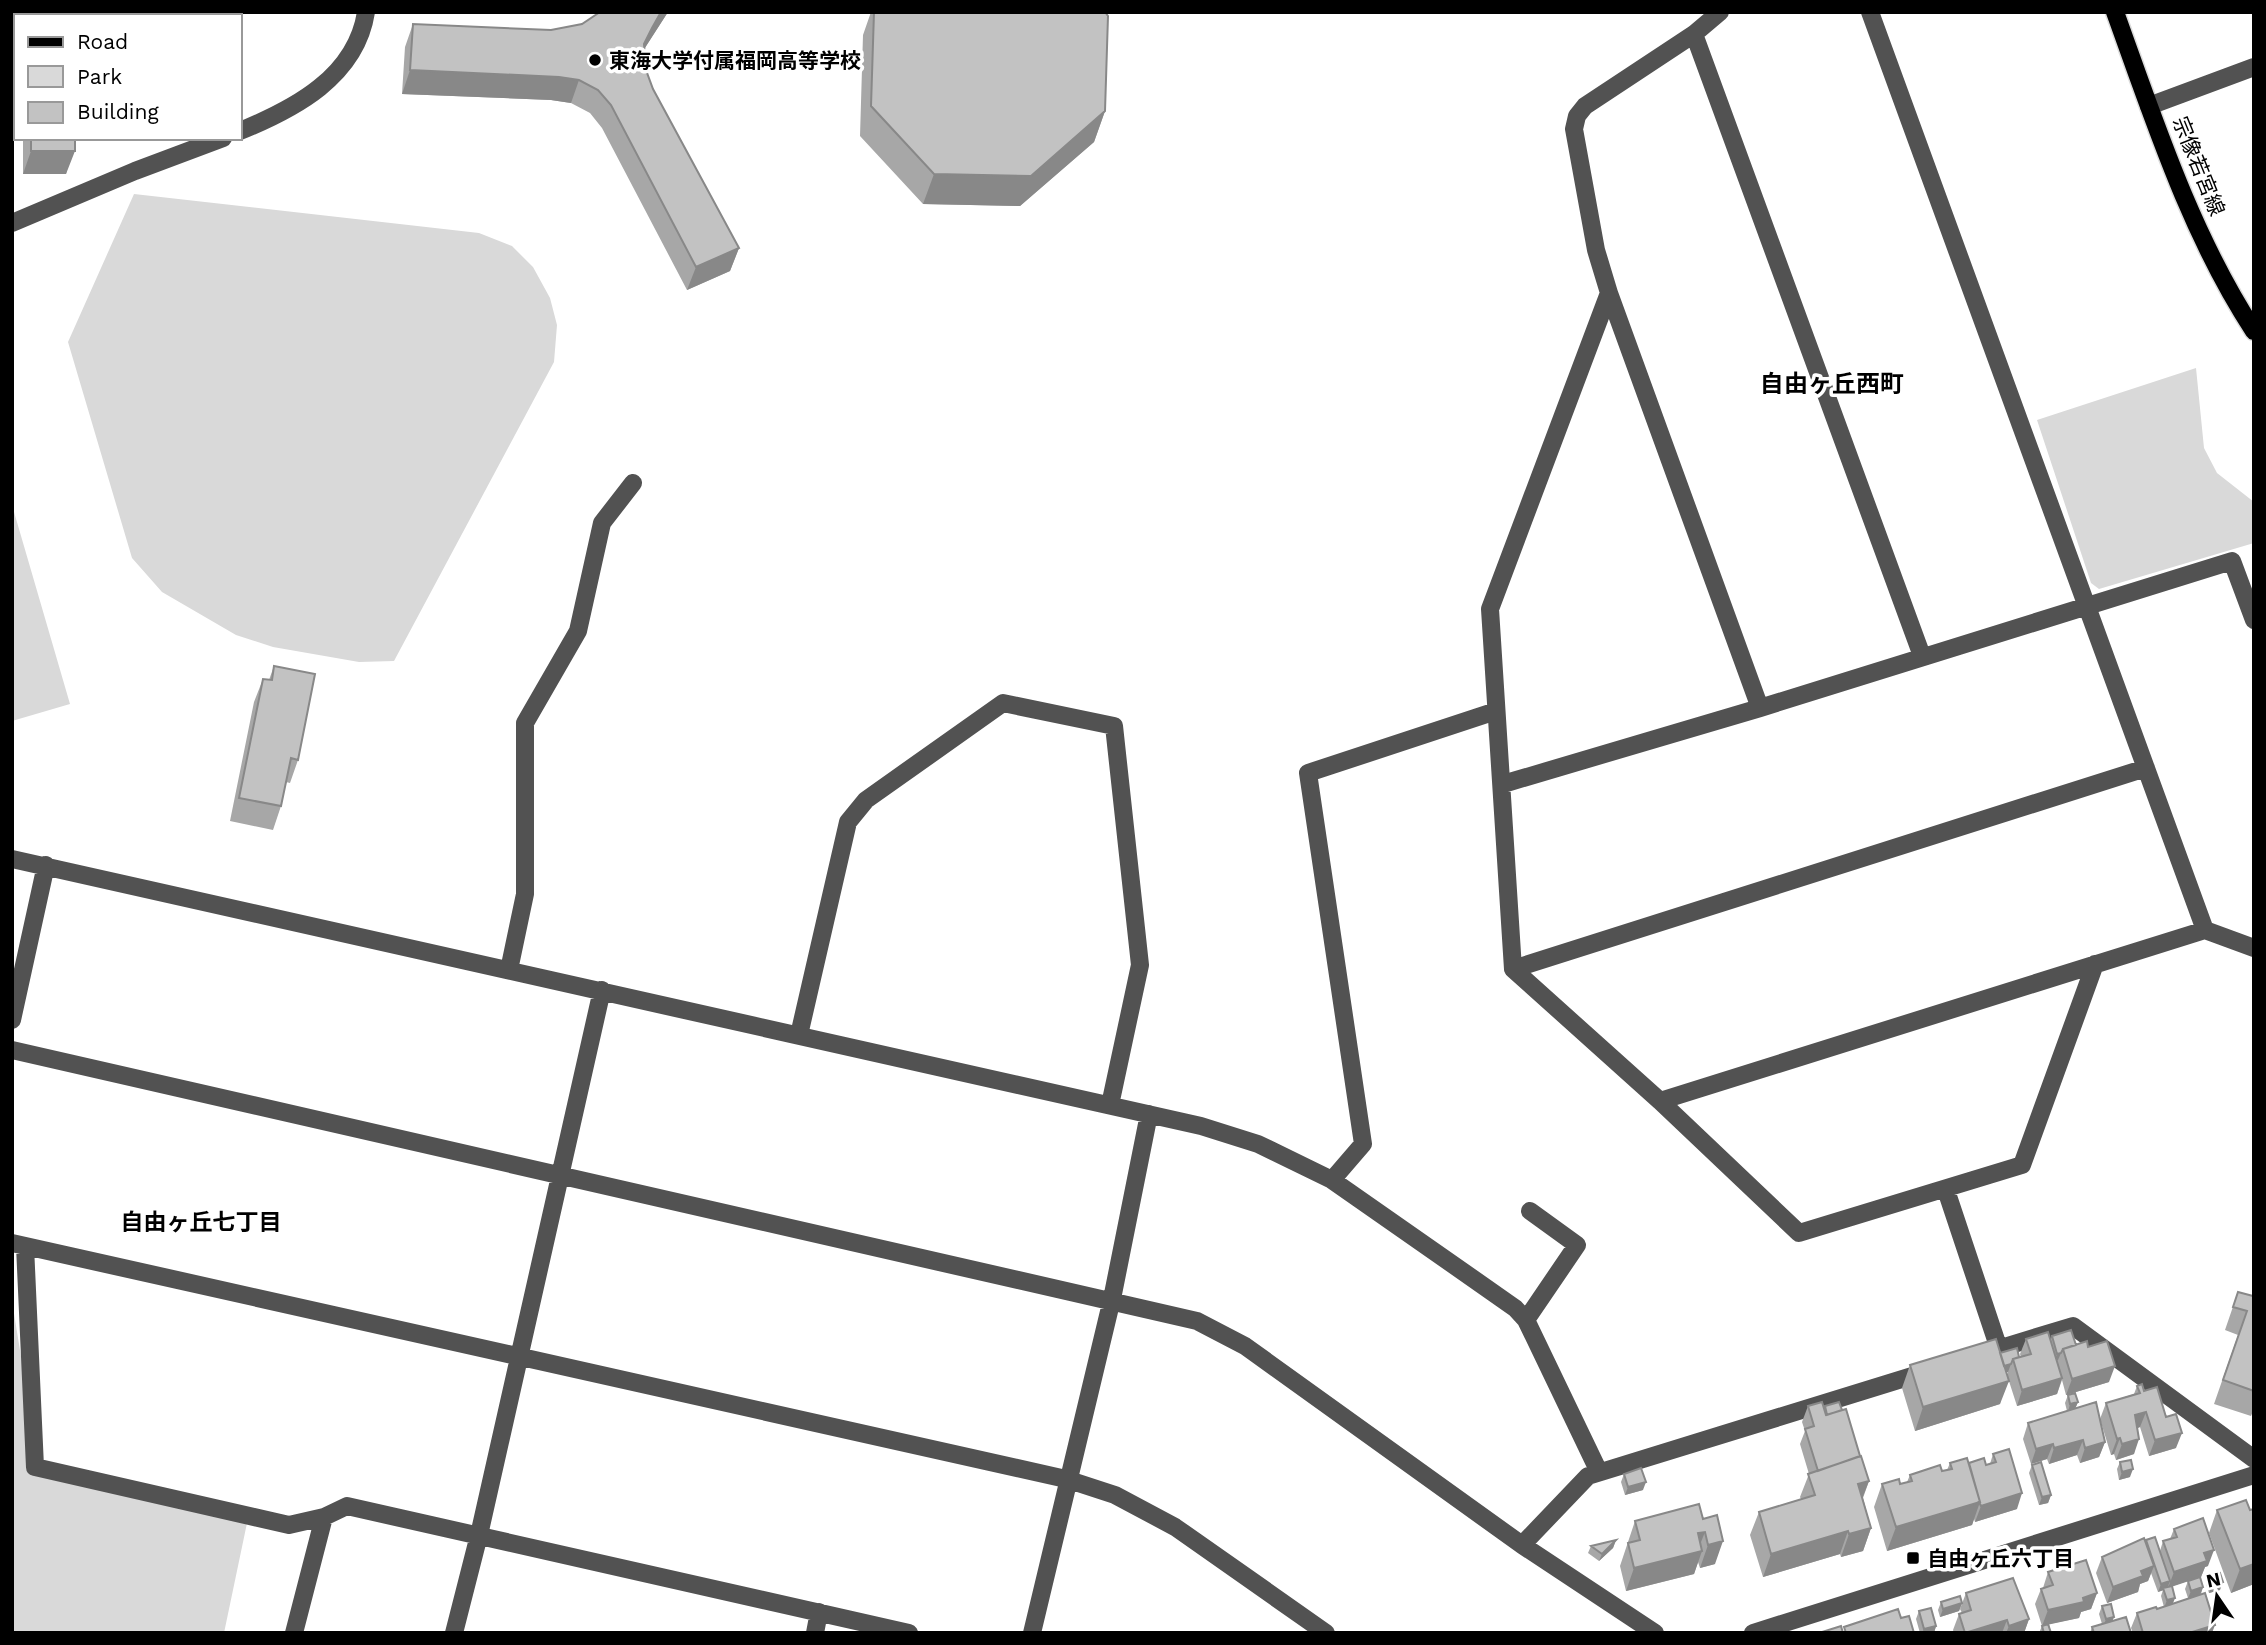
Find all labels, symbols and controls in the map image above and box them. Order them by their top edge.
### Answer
legend [14,14,242,140]
text: Road [77,29,128,54]
place label: 東海大学付属福岡高等学校 [609,48,861,73]
marker: 東海大学付属福岡高等学校 [587,52,603,68]
text: Park [77,64,122,89]
text: Building [77,99,159,124]
street label: 宗像若宮線 [2168,113,2230,219]
district label: 自由ヶ丘西町 [1760,370,1904,398]
district label: 自由ヶ丘七丁目 [121,1209,282,1236]
place label: 自由ヶ丘六丁目 [1927,1546,2074,1571]
marker: 自由ヶ丘六丁目 [1905,1550,1921,1566]
north arrow [2182,1561,2252,1631]
text: N [2204,1567,2223,1593]

